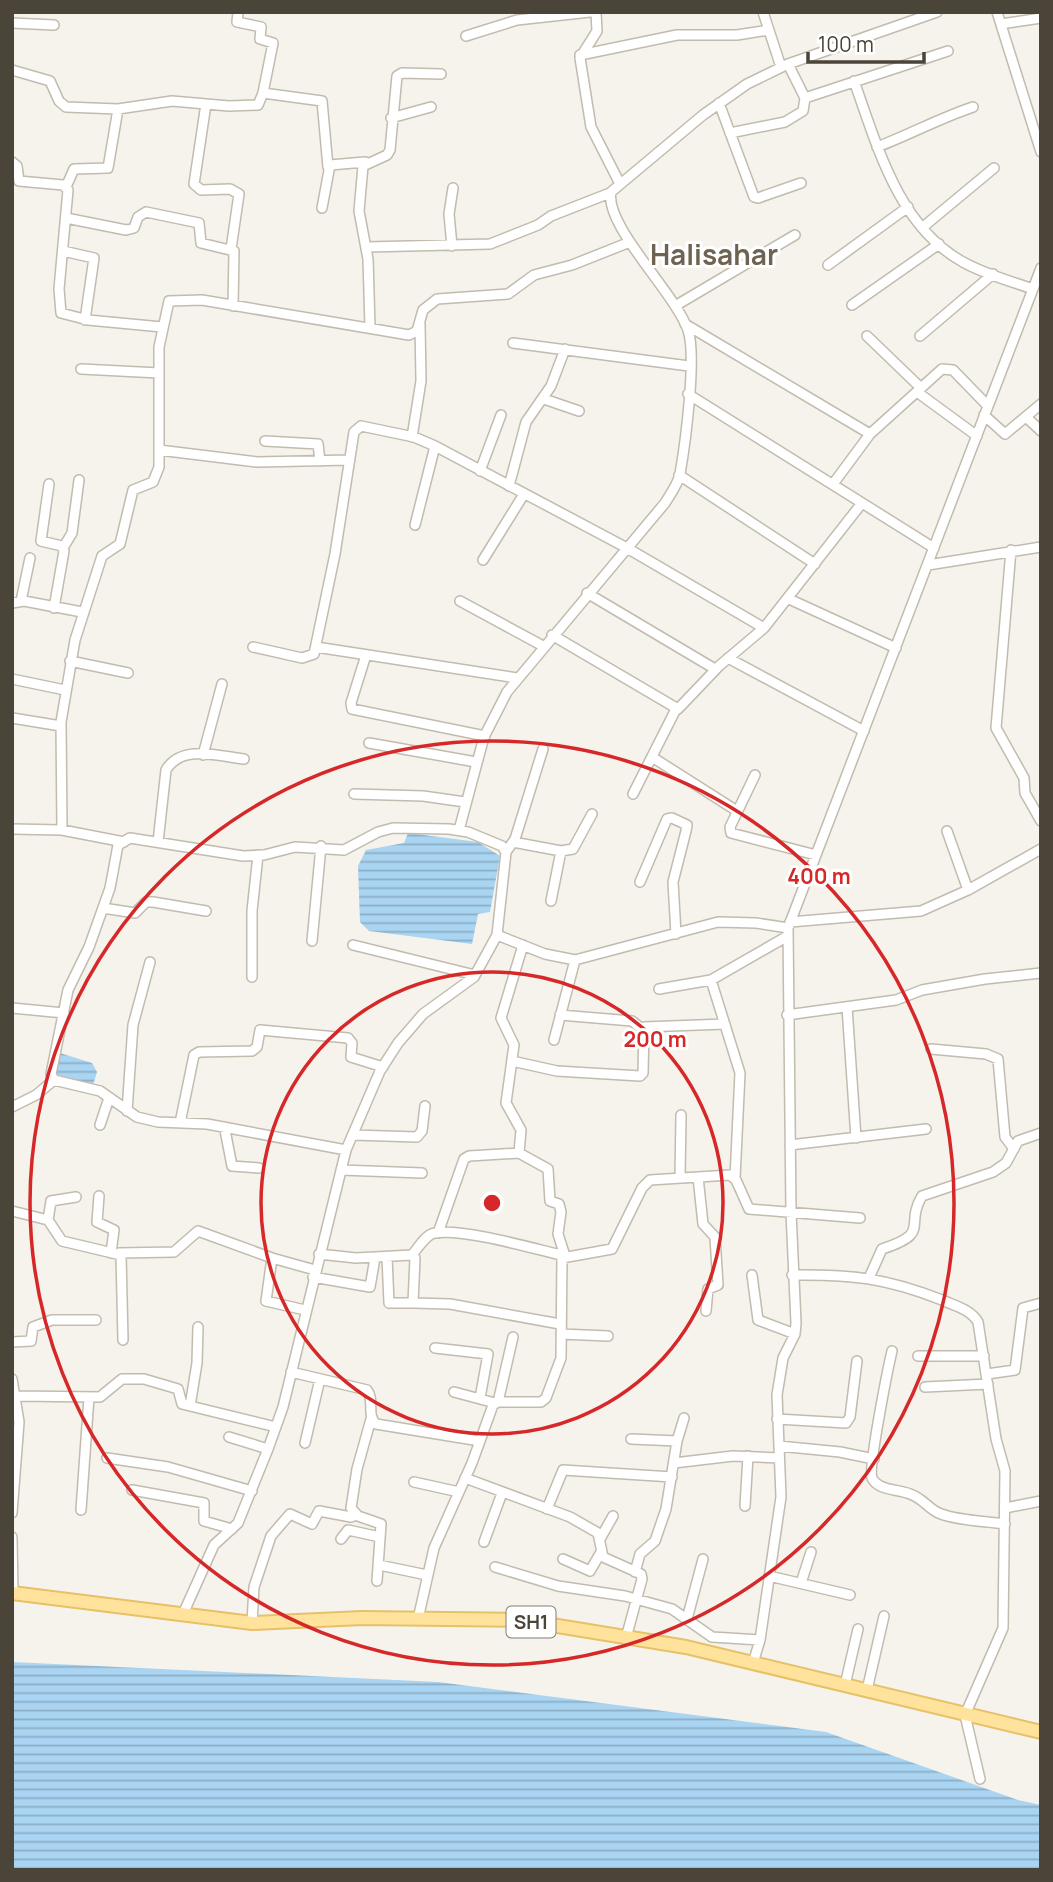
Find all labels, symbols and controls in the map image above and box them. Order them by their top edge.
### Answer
scale bar [808,21,923,65]
text: 100 m [818,30,874,58]
district label: Halisahar [650,235,778,273]
text: 400 m [787,862,851,890]
text: 200 m [623,1025,687,1053]
centre of rings [480,1191,504,1215]
road number: SH1 [506,1606,556,1638]

